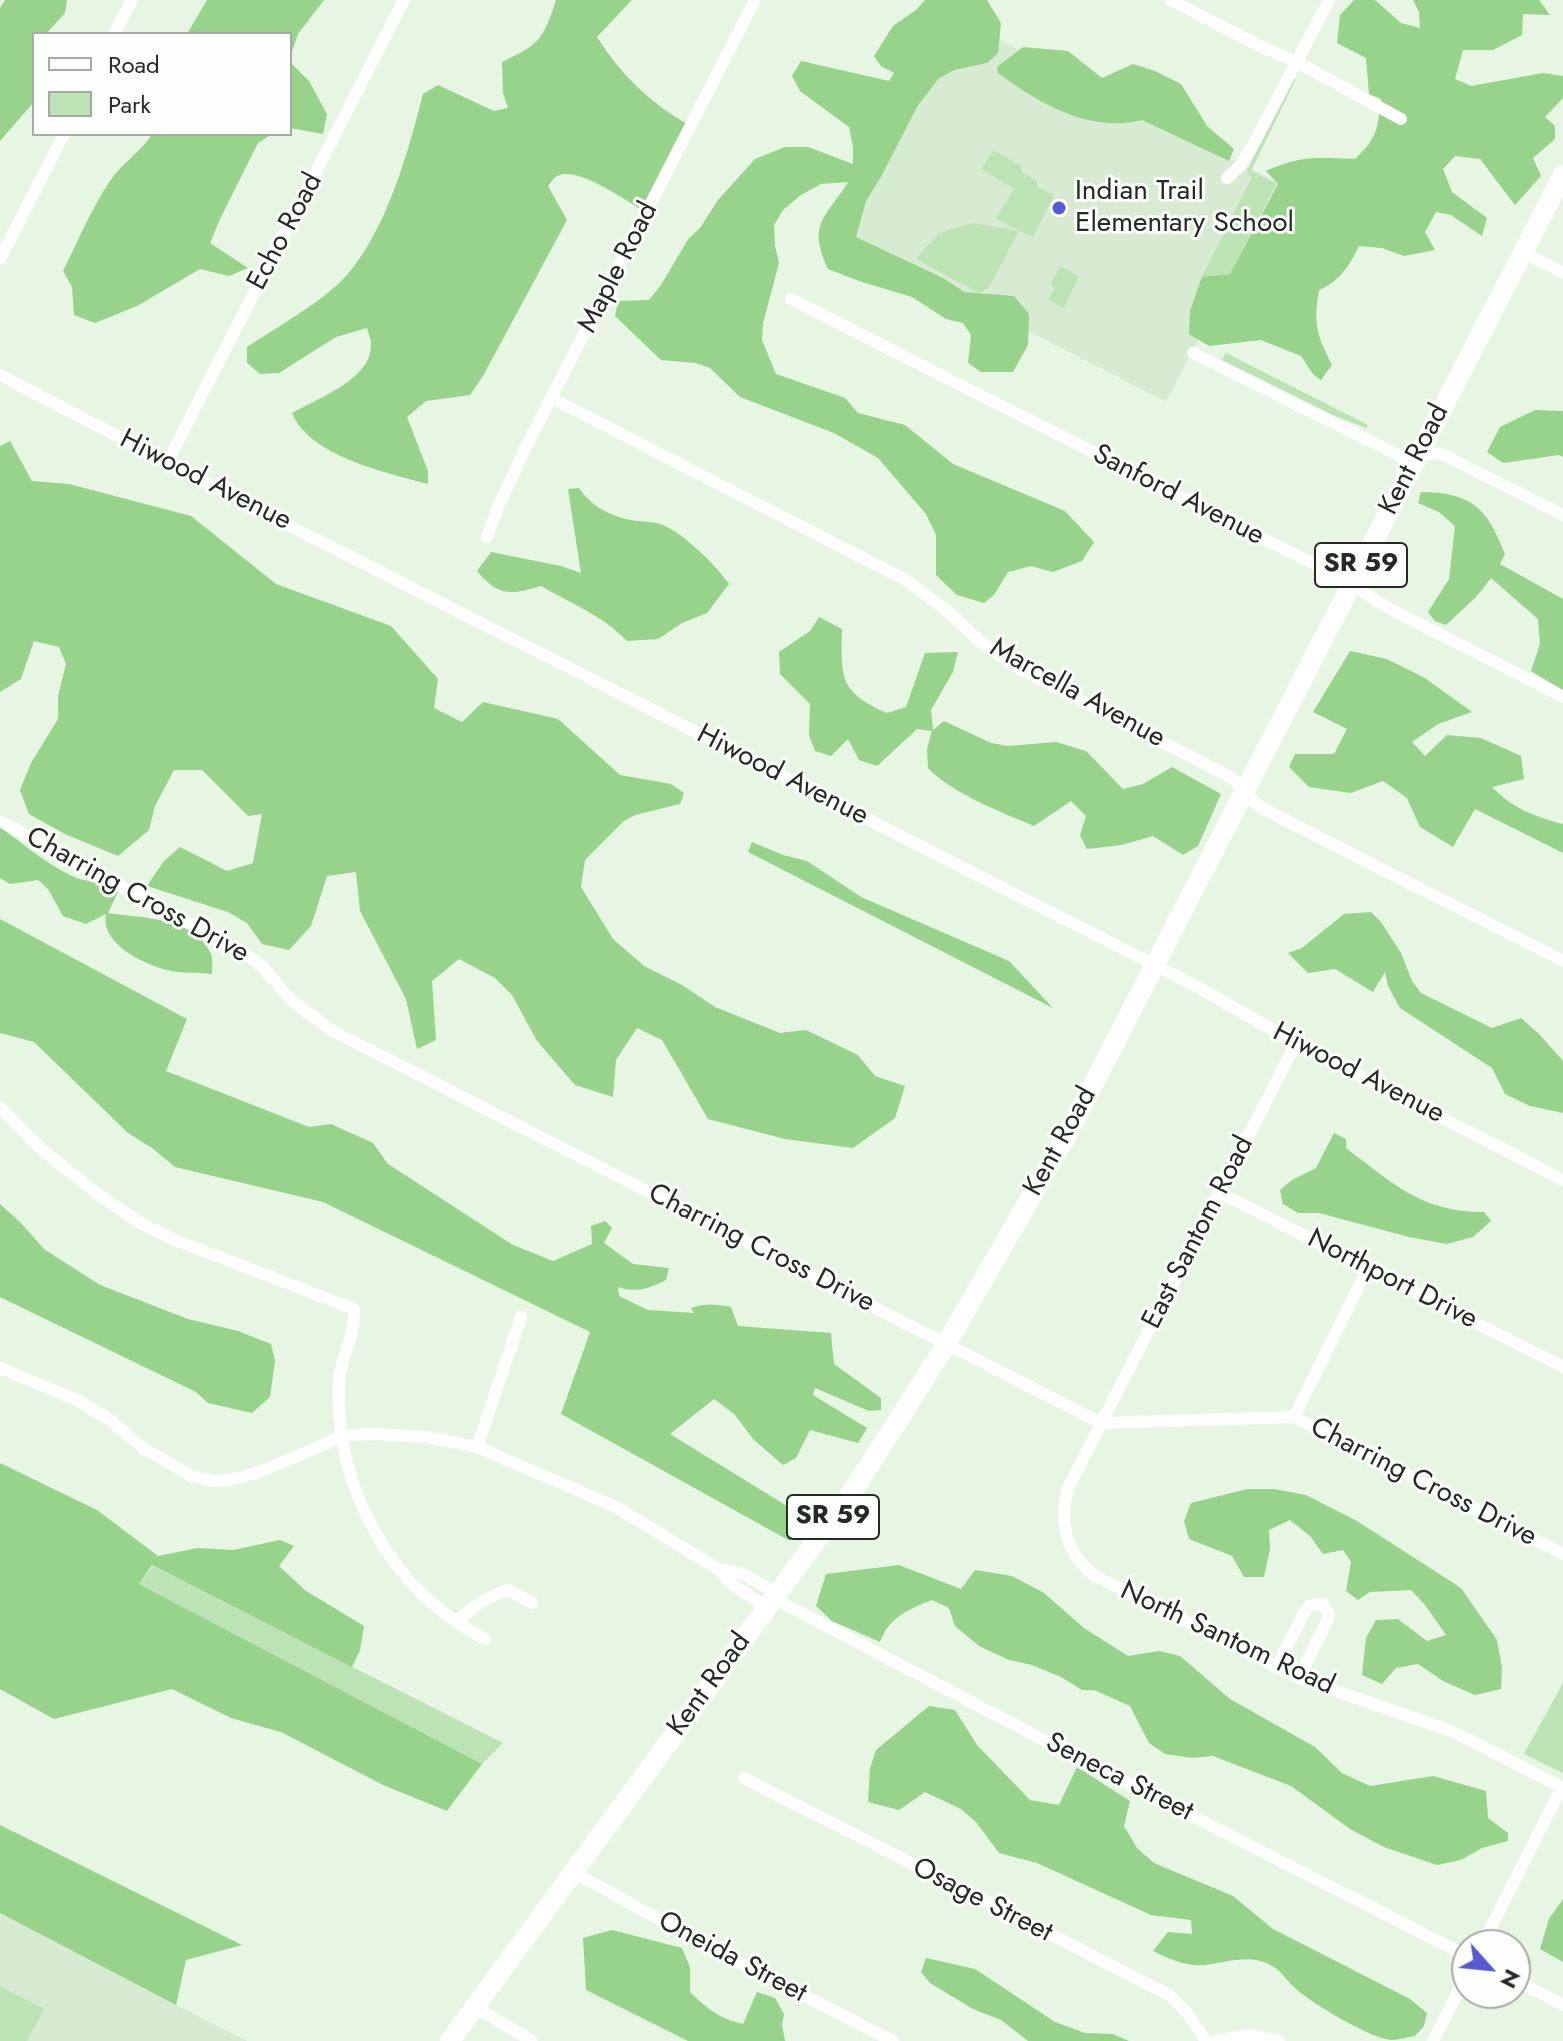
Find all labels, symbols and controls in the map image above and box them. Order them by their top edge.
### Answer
legend [32,32,292,136]
text: Road [108,47,160,82]
text: Park [108,87,151,122]
street label: Echo Road [241,168,331,296]
place label: Indian Trail Elementary School [1075,175,1294,241]
street label: Maple Road [572,197,666,339]
marker: Indian Trail Elementary School [1050,199,1068,217]
street label: Kent Road [1373,399,1457,521]
street label: Hiwood Avenue [114,423,296,539]
street label: Sanford Avenue [1087,438,1269,554]
road number: SR 59 [1315,543,1407,587]
street label: Marcella Avenue [984,632,1170,756]
street label: Hiwood Avenue [691,718,873,834]
street label: Charring Cross Drive [20,821,254,971]
street label: Hiwood Avenue [1267,1016,1449,1132]
street label: Kent Road [1017,1082,1105,1202]
street label: East Santom Road [1136,1131,1262,1335]
street label: Charring Cross Drive [642,1177,880,1321]
street label: Northport Drive [1301,1223,1483,1337]
street label: Charring Cross Drive [1304,1411,1542,1555]
road number: SR 59 [787,1495,879,1539]
street label: North Santom Road [1115,1575,1339,1703]
street label: Kent Road [661,1627,759,1743]
street label: Seneca Street [1040,1726,1198,1830]
street label: Osage Street [906,1851,1058,1951]
street label: Oneida Street [652,1905,812,2011]
north arrow [1451,1929,1531,2009]
text: N [1492,1964,1529,1994]

